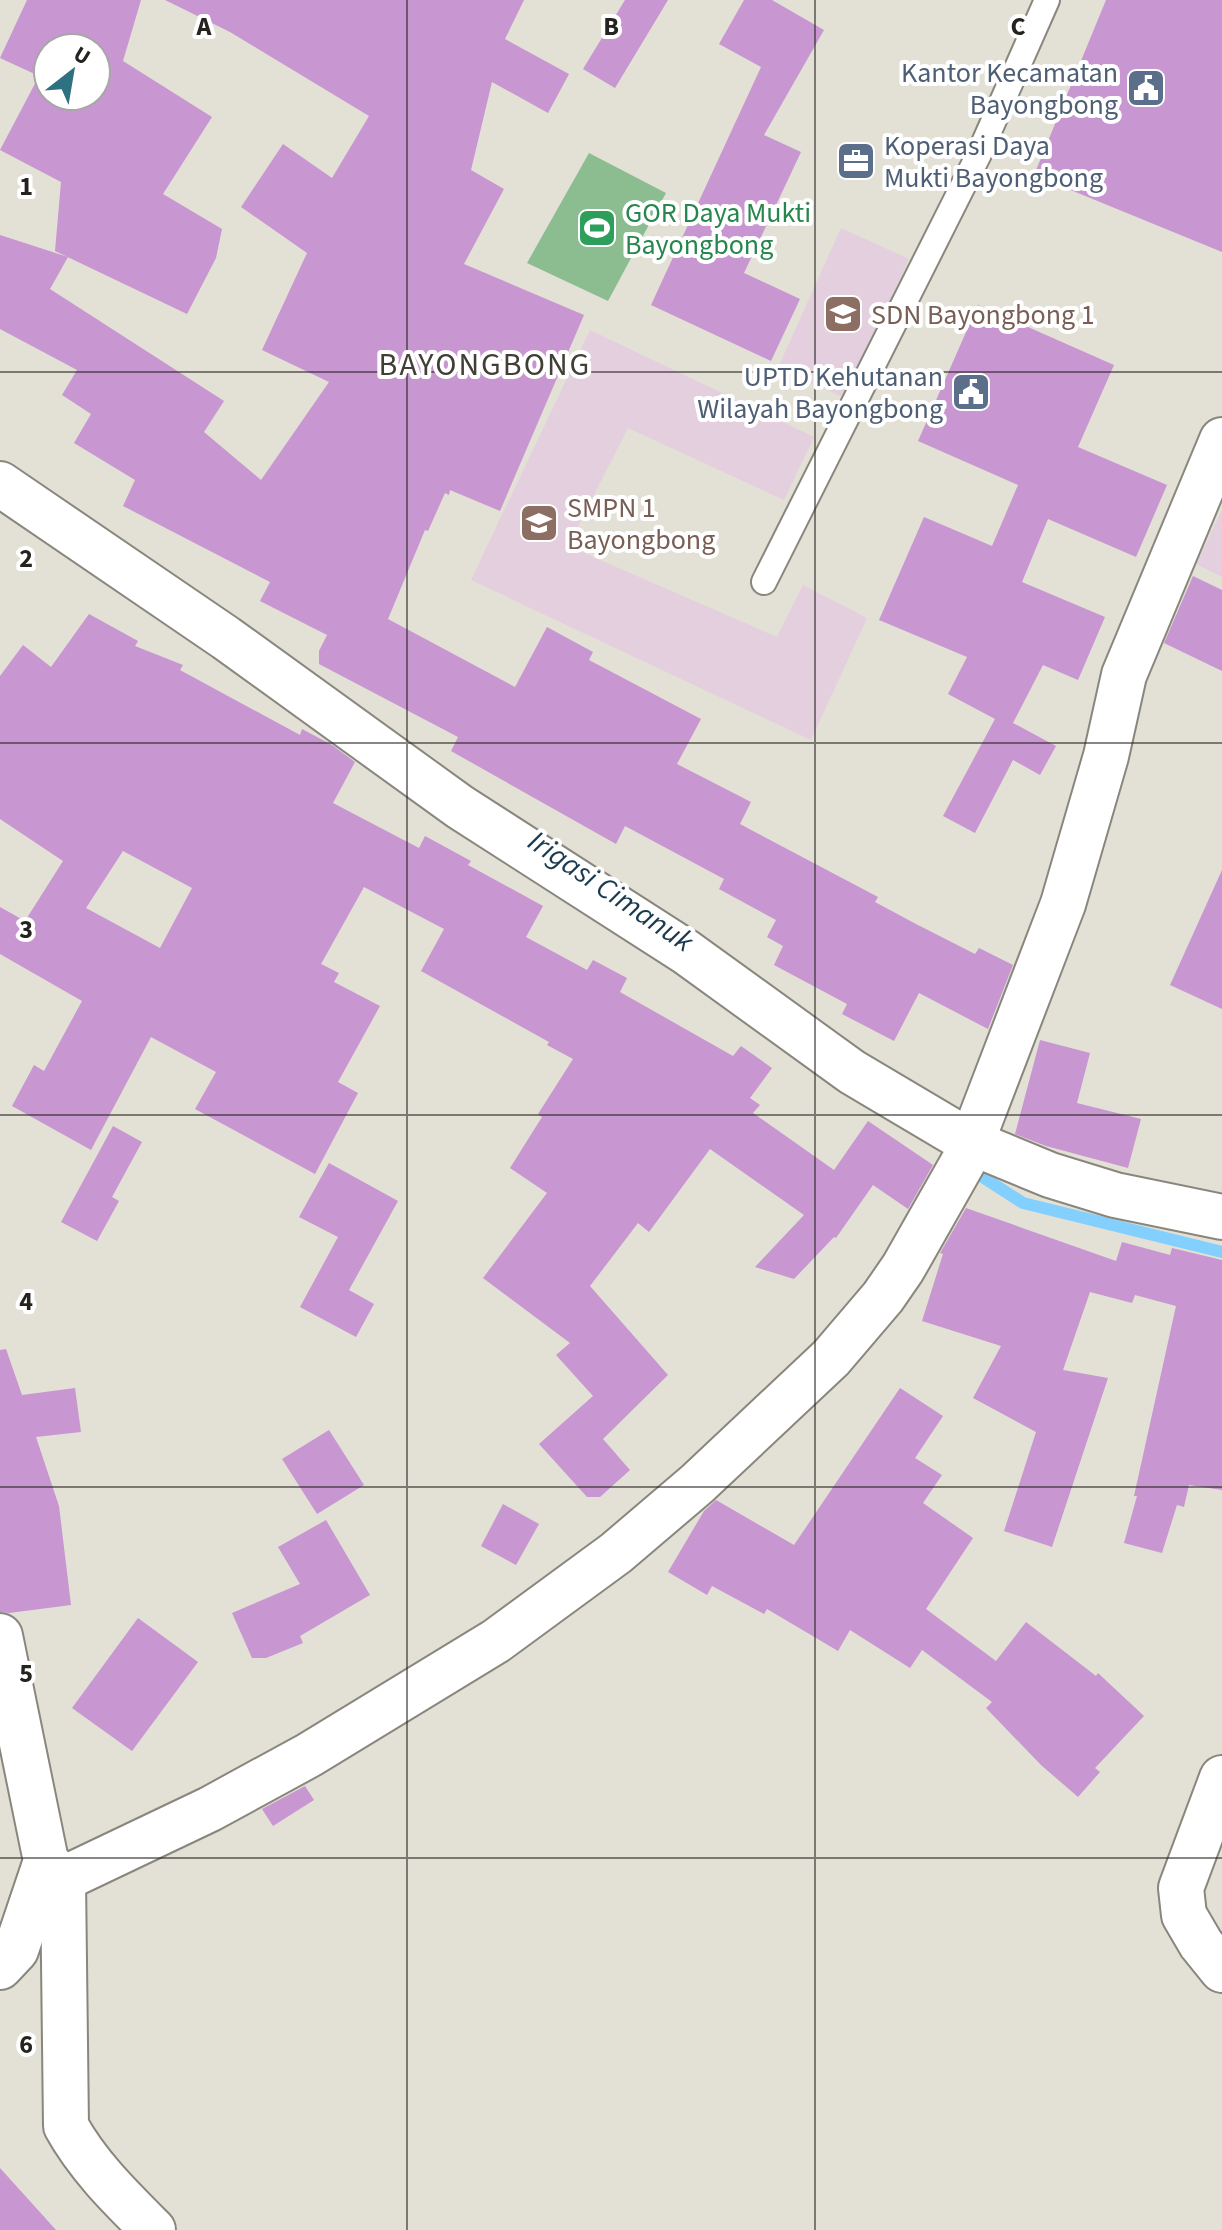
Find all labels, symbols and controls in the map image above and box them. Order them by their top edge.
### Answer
text: A [196,8,213,45]
text: B [603,8,619,45]
text: C [1010,8,1026,45]
north arrow [32,32,112,112]
text: U [67,38,96,73]
place label: Kantor Kecamatan Bayongbong [901,53,1118,125]
public building icon: Kantor Kecamatan Bayongbong [1125,67,1167,109]
place label: Koperasi Daya Mukti Bayongbong [884,126,1103,198]
office icon: Koperasi Daya Mukti Bayongbong [835,140,877,182]
text: 1 [19,168,33,205]
place label: GOR Daya Mukti Bayongbong [625,193,811,265]
sports icon: GOR Daya Mukti Bayongbong [576,207,618,249]
school or university icon: SDN Bayongbong 1 [822,293,864,335]
place label: SDN Bayongbong 1 [871,295,1095,335]
district label: BAYONGBONG [379,342,591,388]
place label: UPTD Kehutanan Wilayah Bayongbong [697,357,943,429]
public building icon: UPTD Kehutanan Wilayah Bayongbong [950,371,992,413]
place label: SMPN 1 Bayongbong [567,488,715,560]
school or university icon: SMPN 1 Bayongbong [518,502,560,544]
text: 2 [19,540,33,577]
water label: Irigasi Cimanuk [519,820,703,963]
text: 3 [19,911,33,948]
text: 4 [19,1283,33,1320]
text: 5 [19,1655,33,1692]
text: 6 [19,2026,33,2063]

